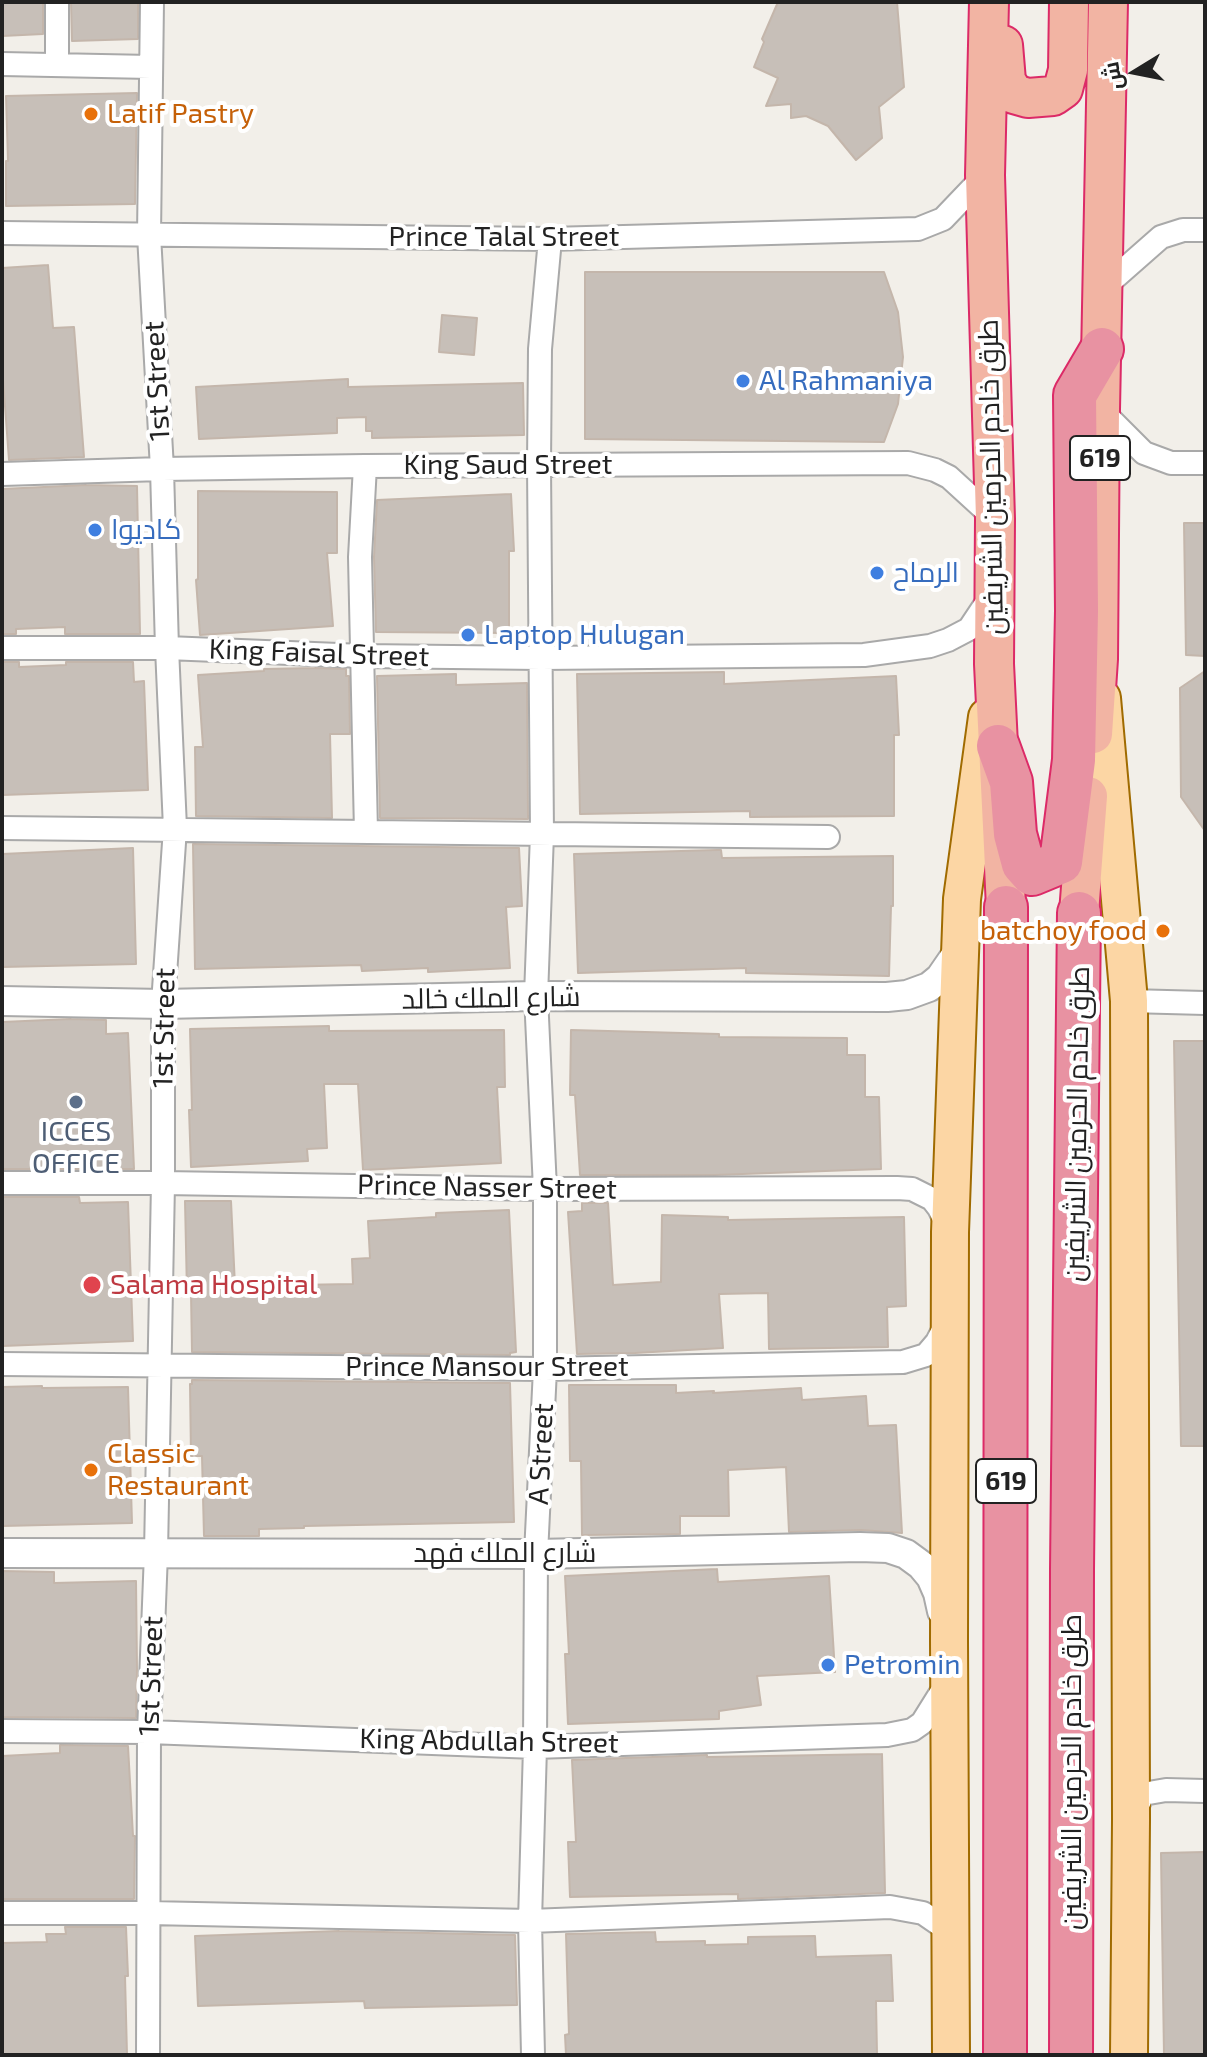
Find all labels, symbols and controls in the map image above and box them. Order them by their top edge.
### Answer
north arrow [1095,32,1175,112]
text: ش [1096,60,1127,92]
place label: Latif Pastry [107,97,254,131]
marker: Latif Pastry [82,105,100,123]
street label: Prince Talal Street [389,220,619,254]
street label: طرق خادم الحرمين الشريفين [971,319,1011,635]
street label: 1st Street [137,320,177,442]
place label: Al Rahmaniya [759,364,933,398]
marker: Al Rahmaniya [734,372,752,390]
road number: 619 [1070,436,1130,480]
street label: King Saud Street [404,448,612,482]
place label: كاديوا [111,513,181,547]
marker: كاديوا [86,521,104,539]
place label: الرماح [893,556,959,590]
marker: الرماح [868,564,886,582]
place label: Laptop Hulugan [484,618,685,652]
marker: Laptop Hulugan [459,626,477,644]
street label: King Faisal Street [208,632,430,674]
place label: batchoy food [980,914,1147,948]
marker: batchoy food [1154,922,1172,940]
street label: طرق خادم الحرمين الشريفين [1057,966,1097,1282]
street label: 1st Street [146,968,182,1088]
street label: شارع الملك خالد [401,980,581,1016]
marker: ICCES OFFICE [67,1093,85,1111]
place label: ICCES OFFICE [32,1115,120,1181]
street label: Prince Nasser Street [357,1168,617,1206]
place label: Salama Hospital [110,1268,317,1302]
marker: Salama Hospital [81,1274,103,1296]
street label: Prince Mansour Street [345,1350,629,1384]
street label: A Street [522,1402,560,1506]
place label: Classic Restaurant [107,1437,249,1503]
road number: 619 [976,1459,1036,1503]
marker: Classic Restaurant [82,1461,100,1479]
street label: شارع الملك فهد [414,1536,596,1570]
street label: طرق خادم الحرمين الشريفين [1055,1614,1089,1930]
street label: 1st Street [132,1615,170,1737]
place label: Petromin [844,1648,961,1682]
marker: Petromin [819,1656,837,1674]
street label: King Abdullah Street [359,1722,619,1760]

